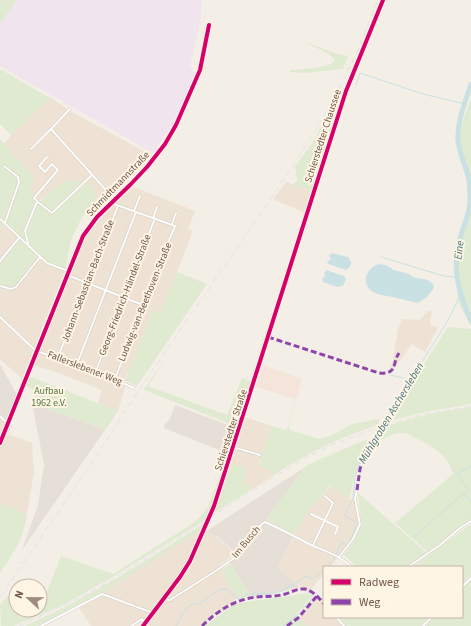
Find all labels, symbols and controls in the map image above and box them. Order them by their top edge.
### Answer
street label: Schierstedter Chaussee [301,87,345,185]
street label: Schmidtmannstraße [83,148,153,220]
street label: Johann-Sebastian-Bach-Straße [58,218,118,344]
street label: Georg-Friedrich-Händel-Straße [95,232,155,358]
street label: Ludwig-van-Beethoven-Straße [115,240,175,363]
water label: Eine [450,240,468,260]
street label: Fallerslebener Weg [46,347,124,389]
water label: Mühlgraben Aschersleben [355,359,427,466]
park label: Aufbau 1962 e.V. [31,384,67,410]
street label: Schierstedter Straße [211,387,251,473]
street label: Im Busch [228,523,264,561]
legend [323,566,463,618]
text: Radweg [359,574,399,591]
north arrow [8,578,48,618]
text: N [11,588,28,601]
text: Weg [359,594,380,611]

